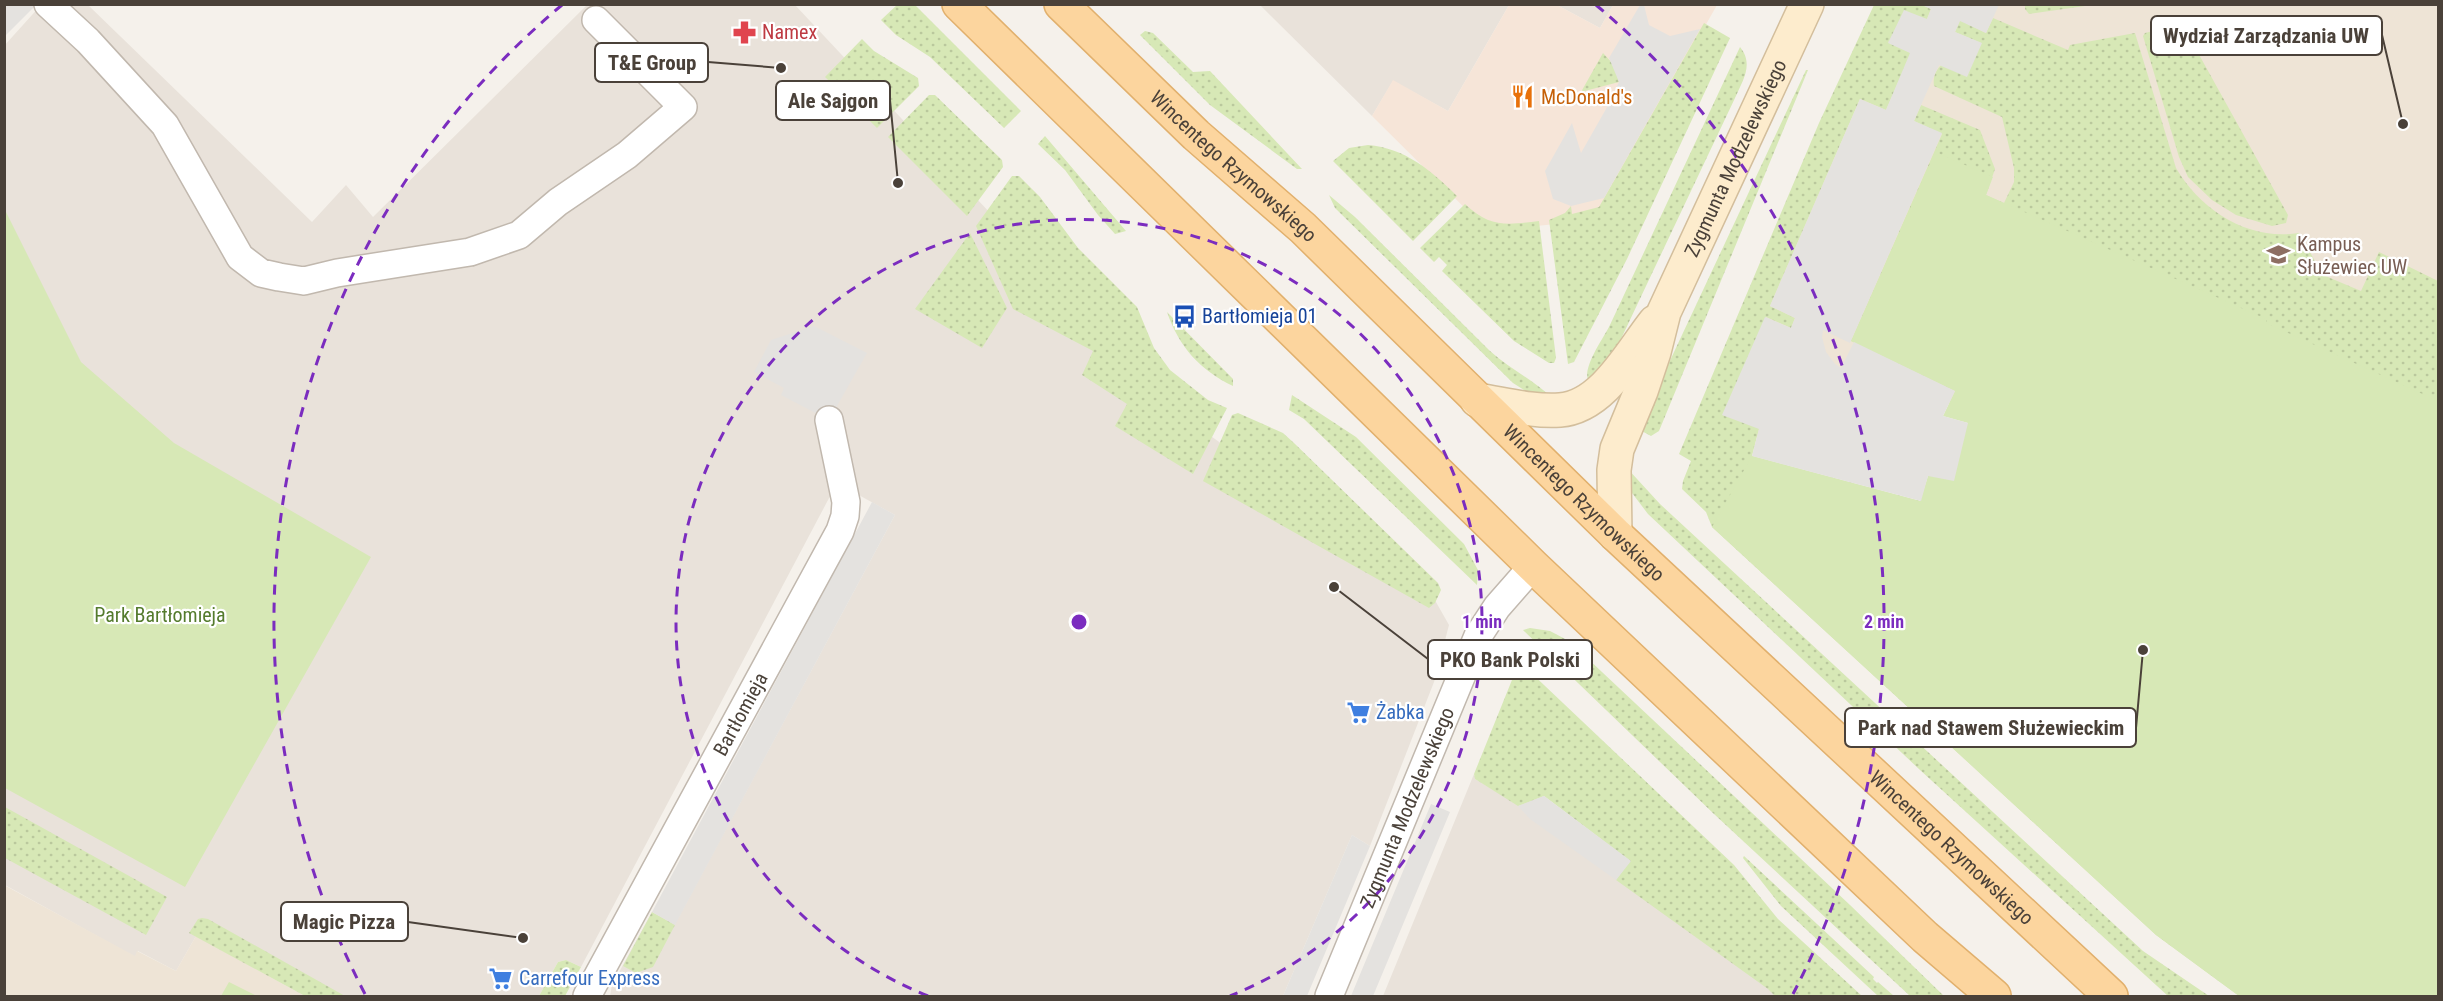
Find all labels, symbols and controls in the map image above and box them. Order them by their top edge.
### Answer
callout: Wydział Zarządzania UW [2151,16,2382,55]
pharmacy icon: Namex [731,19,757,45]
place label: Namex [762,20,817,44]
text: Wydział Zarządzania UW [2163,24,2369,48]
callout: T&E Group [595,43,708,82]
text: T&E Group [608,51,696,75]
street label: Zygmunta Modzelewskiego [1679,56,1792,261]
callout: Ale Sajgon [776,81,890,120]
restaurant icon: McDonald's [1510,84,1536,110]
street label: Wincentego Rzymowskiego [1145,85,1322,247]
place label: McDonald's [1541,85,1632,109]
text: Ale Sajgon [788,89,878,113]
place label: Kampus Służewiec UW [2297,232,2407,279]
school or university icon: Kampus Służewiec UW [2266,242,2292,268]
bus stop icon: Bartłomieja 01 [1171,303,1197,329]
place label: Bartłomieja 01 [1202,304,1317,328]
street label: Wincentego Rzymowskiego [1498,419,1670,586]
park label: Park Bartłomieja [94,603,226,627]
text: 1 min [1462,611,1502,632]
text: 2 min [1864,611,1904,632]
centre of rings [1069,612,1089,632]
callout: PKO Bank Polski [1428,640,1592,679]
text: PKO Bank Polski [1440,648,1580,672]
street label: Bartłomieja [708,668,773,760]
supermarket icon: Żabka [1345,699,1371,725]
place label: Żabka [1376,700,1425,724]
street label: Zygmunta Modzelewskiego [1355,704,1459,911]
callout: Park nad Stawem Służewieckim [1845,708,2136,747]
text: Park nad Stawem Służewieckim [1858,716,2124,740]
street label: Wincentego Rzymowskiego [1865,765,2039,930]
callout: Magic Pizza [281,902,408,941]
text: Magic Pizza [293,910,395,934]
supermarket icon: Carrefour Express [488,965,514,991]
place label: Carrefour Express [519,966,660,990]

